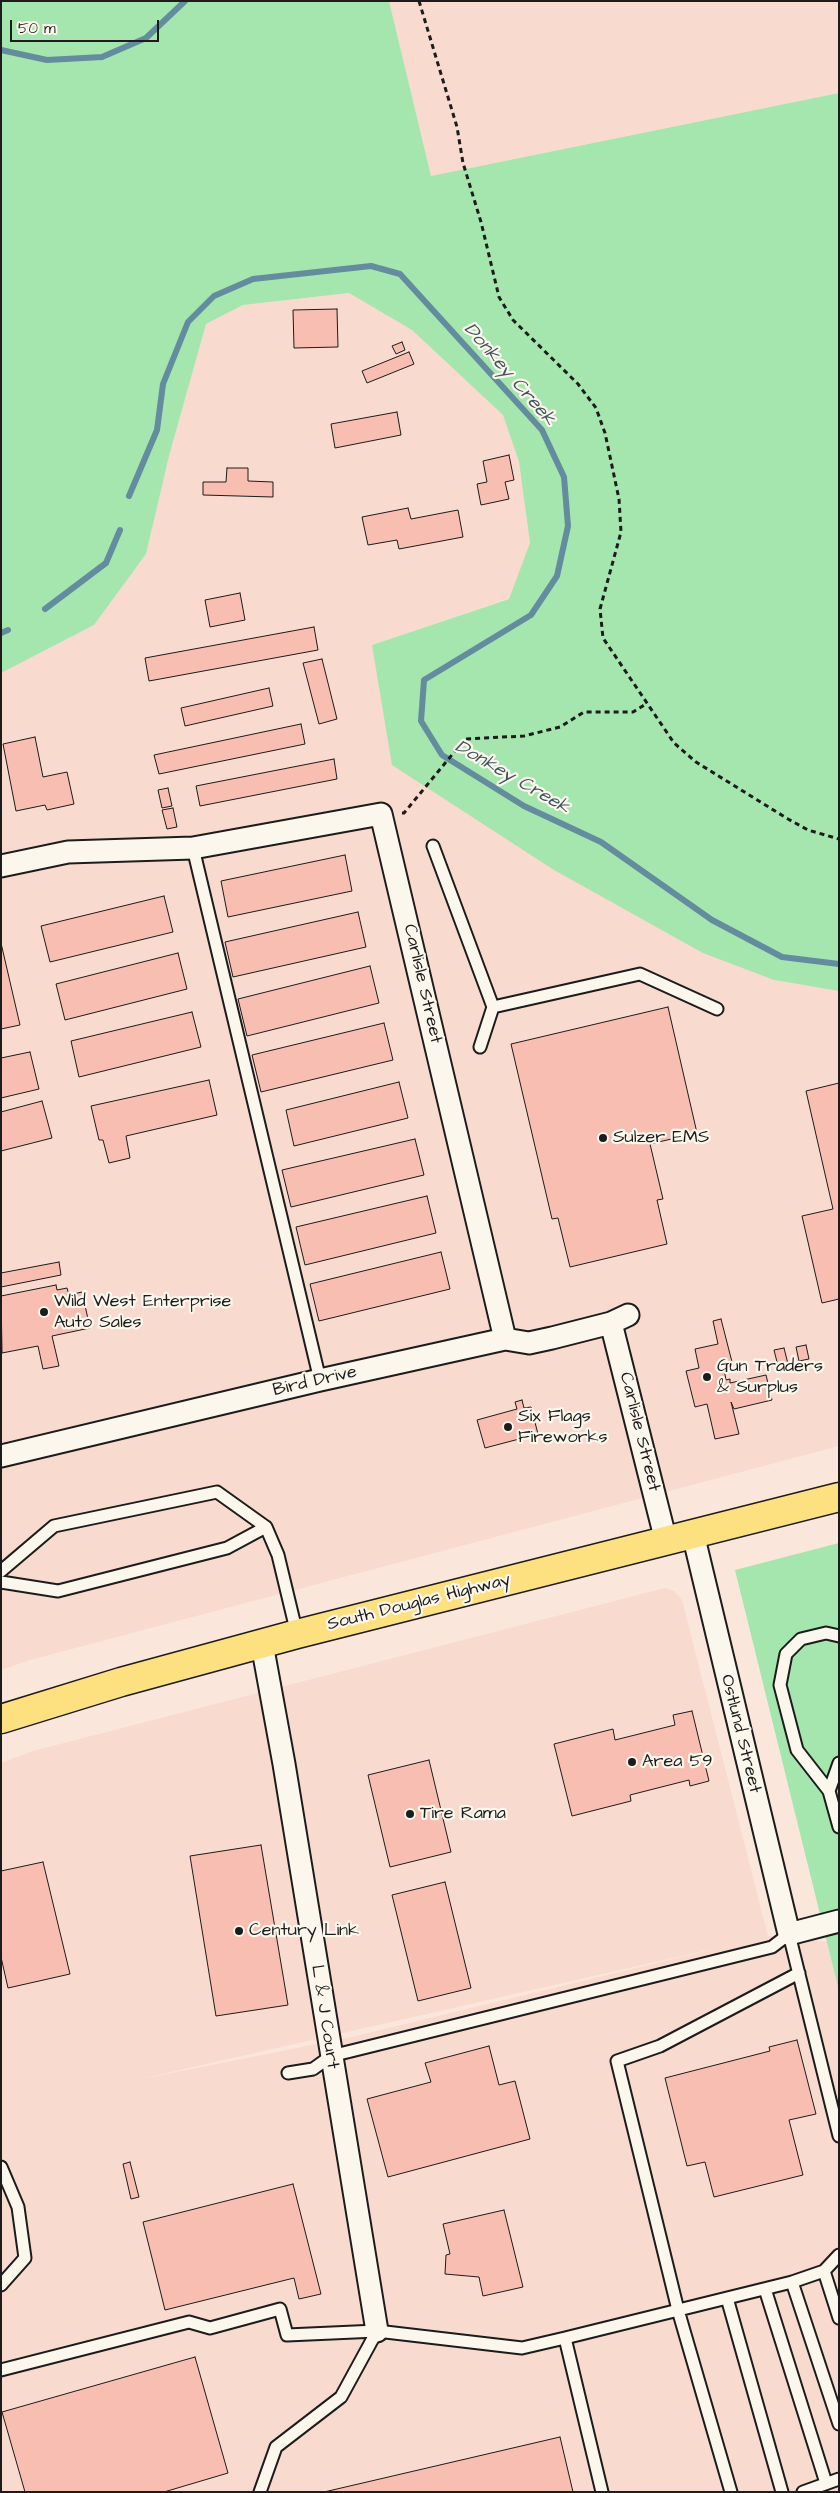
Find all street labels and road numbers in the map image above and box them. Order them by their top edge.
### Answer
street label: Carlisle Street [398,922,446,1046]
street label: Bird Drive [271,1362,359,1402]
street label: Carlisle Street [614,1370,664,1494]
street label: South Douglas Highway [325,1570,513,1636]
street label: Ostlund Street [715,1673,765,1795]
street label: L & J Court [305,1964,343,2070]

